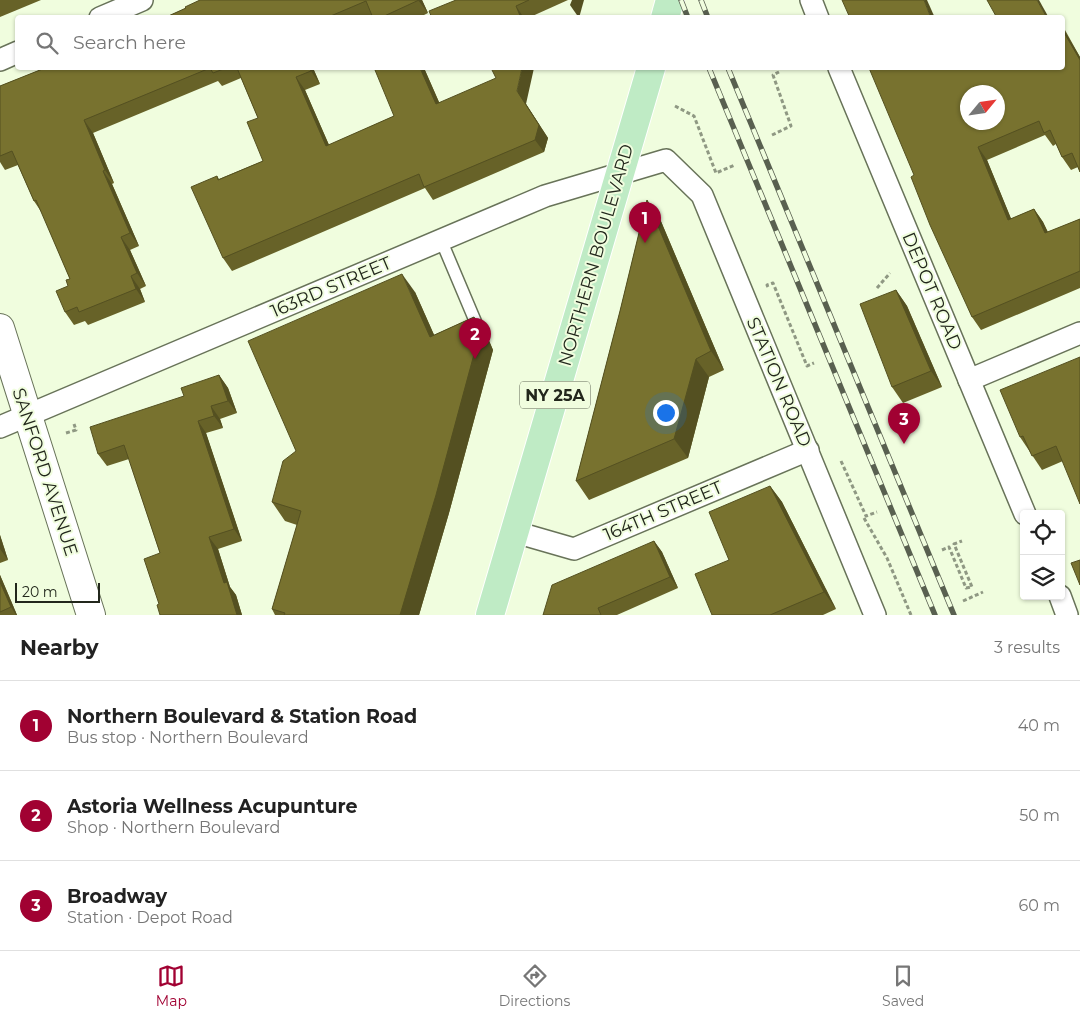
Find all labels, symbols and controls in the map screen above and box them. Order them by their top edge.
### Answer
search box [15,15,1065,70]
icon: search [33,29,61,57]
text: Search here [73,31,186,54]
north arrow [960,85,1005,130]
street label: NORTHERN BOULEVARD [554,141,638,369]
pin: 1 [629,202,661,243]
street label: DEPOT ROAD [897,229,967,353]
street label: 163RD STREET [267,251,395,322]
street label: STATION ROAD [742,314,816,450]
pin: 2 [459,318,491,359]
road number: NY 25A [520,382,590,408]
street label: SANFORD AVENUE [7,385,83,559]
your location [653,400,679,426]
pin: 3 [888,403,920,444]
street label: 164TH STREET [600,476,726,546]
map controls [1020,510,1065,600]
button: locate [1020,510,1065,555]
button: layers [1020,555,1065,600]
scale bar [15,580,100,603]
text: 20 m [22,583,58,601]
text: Nearby [20,635,99,660]
text: 3 results [994,638,1060,657]
text: Northern Boulevard & Station Road [67,705,417,728]
text: 1 [33,716,39,735]
text: 40 m [1018,716,1060,735]
text: Bus stop · Northern Boulevard [67,728,309,747]
text: Astoria Wellness Acupunture [67,795,357,818]
text: 2 [31,806,41,825]
text: 50 m [1019,806,1060,825]
text: Shop · Northern Boulevard [67,818,280,837]
text: Broadway [67,885,167,908]
text: 3 [31,896,41,915]
text: 60 m [1018,896,1060,915]
text: Station · Depot Road [67,908,233,927]
tab: Map [156,962,187,1010]
tab: Directions [499,962,570,1010]
tab: Saved [882,962,924,1010]

